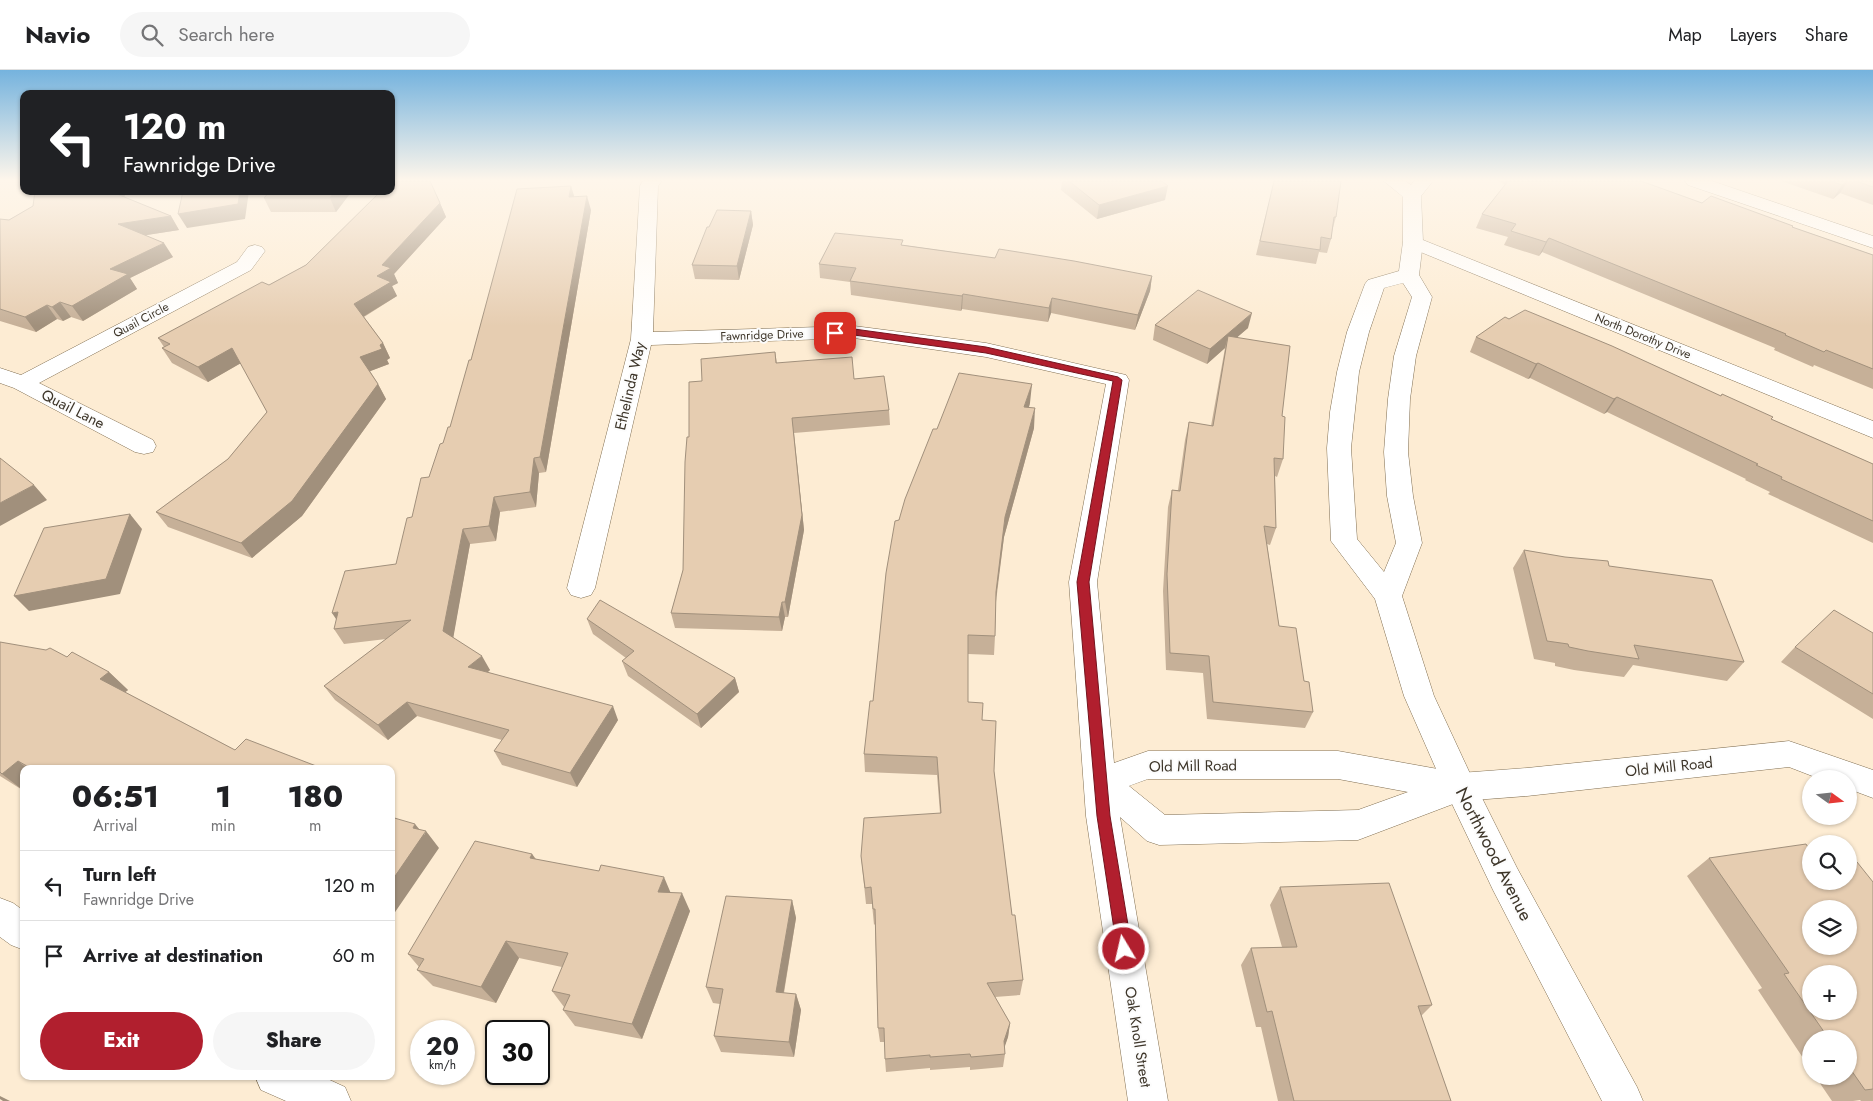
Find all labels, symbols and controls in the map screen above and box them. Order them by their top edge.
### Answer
search box [120,12,470,57]
text: Navio [25,17,90,52]
icon: search [138,21,166,49]
text: Search here [178,21,274,48]
text: Map [1668,22,1702,48]
text: Layers [1730,22,1777,48]
text: Share [1805,22,1848,48]
text: 120 m [123,102,226,152]
icon: left [40,110,105,175]
text: Fawnridge Drive [123,148,276,180]
street label: Quail Circle [110,298,172,342]
street label: North Dorothy Drive [1592,308,1694,364]
pin [814,312,856,354]
icon: arrive [821,319,849,347]
street label: Fawnridge Drive [720,325,804,345]
street label: Ethelinda Way [609,339,651,432]
street label: Quail Lane [38,384,109,434]
street label: Old Mill Road [1624,751,1714,783]
street label: Old Mill Road [1149,754,1237,778]
north arrow [1802,770,1858,825]
map controls [1802,770,1857,1085]
text: 06:51 [72,775,159,818]
text: 1 [215,775,231,818]
text: 180 [287,775,343,818]
street label: Northwood Avenue [1449,783,1539,925]
text: Arrival [93,814,137,837]
text: min [211,814,236,837]
text: m [309,814,322,837]
button: search [1802,835,1857,890]
text: Turn left [83,861,156,888]
icon: left [40,872,68,900]
text: 120 m [324,872,375,899]
text: Fawnridge Drive [83,888,194,911]
button: layers [1802,900,1857,955]
position arrow [1097,922,1149,974]
icon: arrive [40,942,68,970]
text: Arrive at destination [83,942,263,969]
text: 60 m [332,942,375,969]
button: + [1802,965,1857,1020]
street label: Oak Knoll Street [1119,985,1157,1089]
button: Exit [40,1012,203,1070]
button: Share [213,1012,375,1070]
speed limit sign: 30 [485,1020,550,1085]
text: 20 [426,1028,459,1064]
button: − [1802,1030,1857,1085]
text: km/h [429,1056,456,1074]

